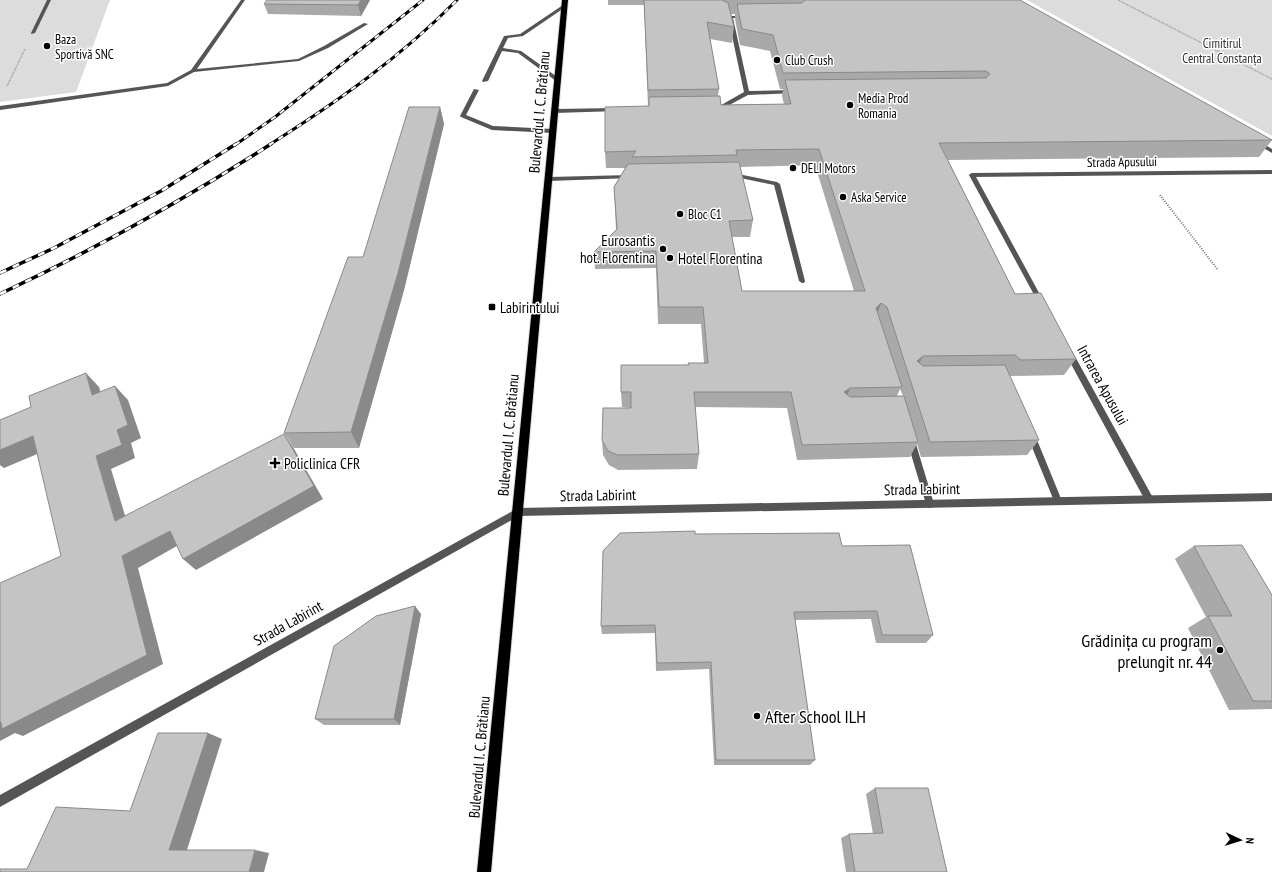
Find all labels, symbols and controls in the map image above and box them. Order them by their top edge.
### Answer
place label: Baza Sportivă SNC [55,31,114,63]
park label: Cimitirul Central Constanța [1182,35,1262,67]
marker: Baza Sportivă SNC [42,41,52,51]
street label: Bulevardul I. C. Brătianu [524,50,554,174]
place label: Club Crush [785,52,833,69]
marker: Club Crush [772,55,782,65]
place label: Media Prod Romania [858,90,908,122]
marker: Media Prod Romania [845,100,855,110]
street label: Strada Apusului [1087,153,1157,171]
place label: DELI Motors [801,160,856,177]
marker: DELI Motors [788,163,798,173]
place label: Aska Service [851,189,907,206]
marker: Aska Service [838,192,848,202]
place label: Bloc C1 [688,206,722,223]
marker: Bloc C1 [675,209,685,219]
place label: Eurosantis hot. Florentina [580,231,655,267]
marker: Eurosantis hot. Florentina [658,244,668,254]
place label: Hotel Florentina [678,249,762,268]
marker: Hotel Florentina [665,253,675,263]
place label: Labirintului [500,298,560,317]
marker: Labirintului [487,302,497,312]
street label: Intrarea Apusului [1073,342,1133,428]
street label: Bulevardul I. C. Brătianu [493,373,523,497]
place label: Policlinica CFR [284,454,360,473]
marker: Policlinica CFR [269,457,281,469]
street label: Strada Labirint [884,479,960,499]
street label: Strada Labirint [560,485,636,505]
street label: Strada Labirint [250,596,326,650]
place label: Grădinița cu program prelungit nr. 44 [1081,629,1212,673]
marker: Grădinița cu program prelungit nr. 44 [1215,645,1225,655]
street label: Bulevardul I. C. Brătianu [464,695,494,819]
place label: After School ILH [765,705,866,728]
marker: After School ILH [752,711,762,721]
north arrow [1220,820,1260,860]
text: N [1243,837,1257,844]

